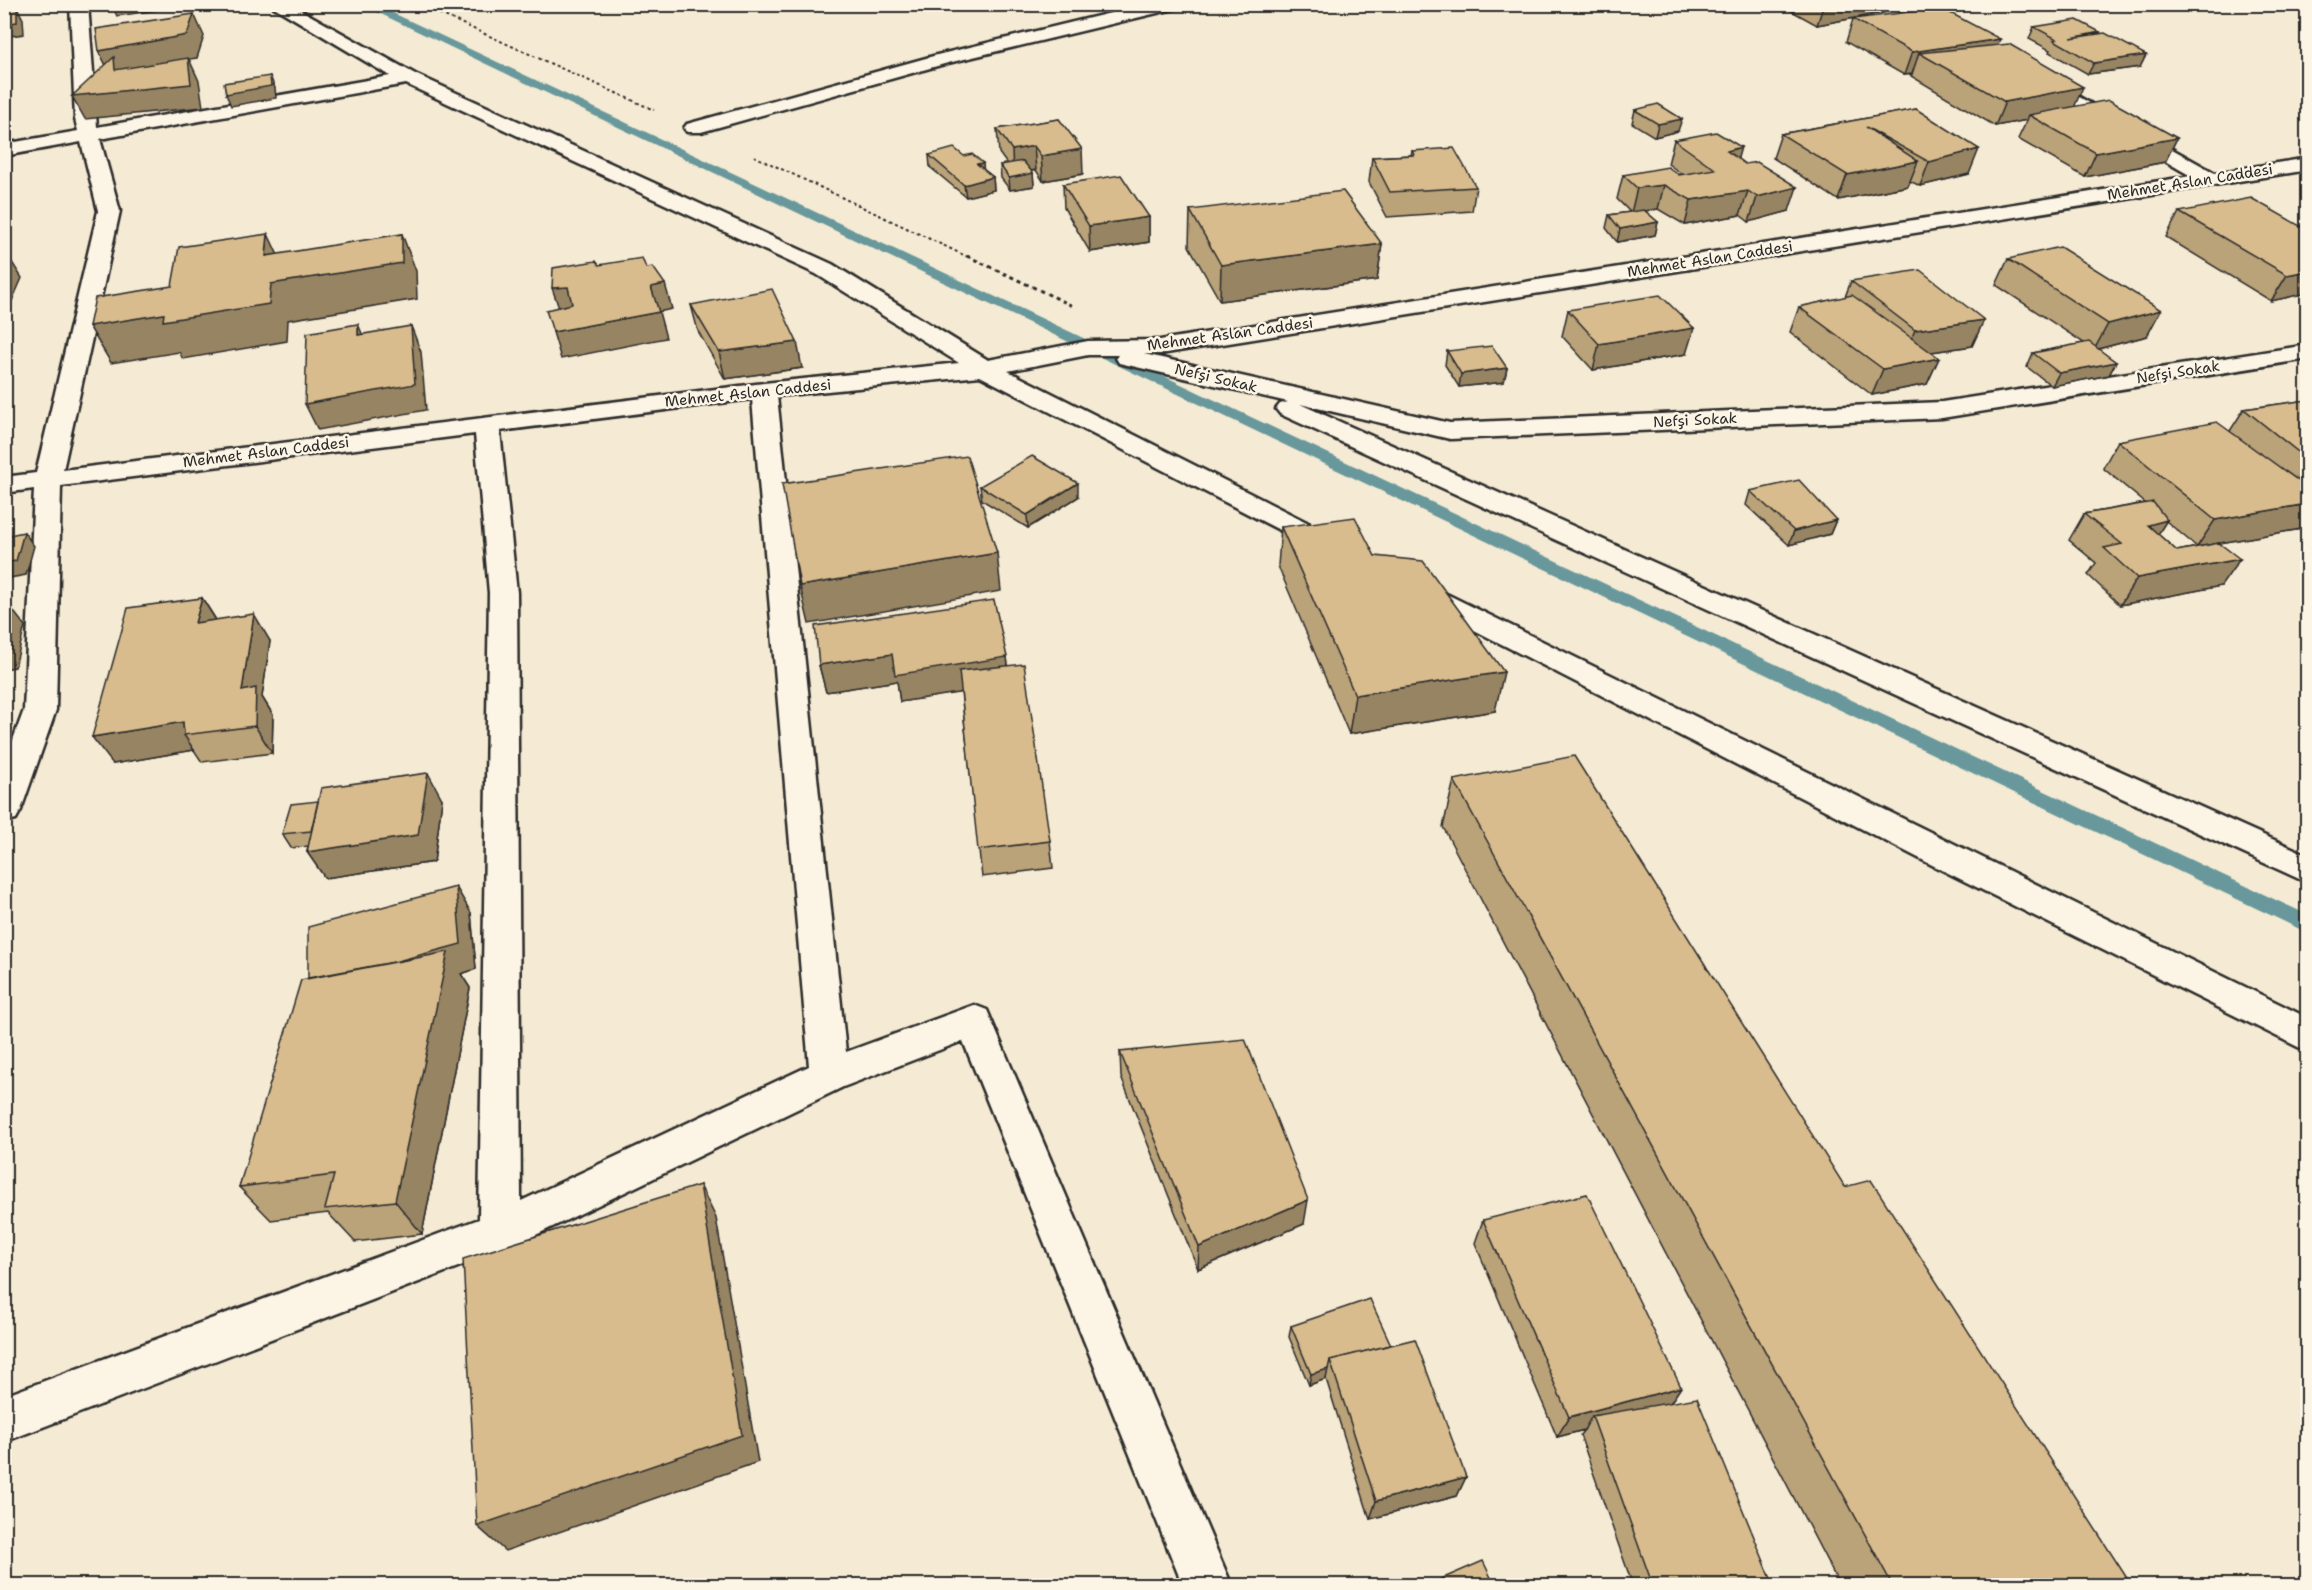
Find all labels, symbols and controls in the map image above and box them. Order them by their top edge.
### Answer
street label: Mehmet Aslan Caddesi [2106,159,2274,205]
street label: Mehmet Aslan Caddesi [1626,236,1794,282]
street label: Mehmet Aslan Caddesi [1146,312,1314,356]
street label: Nefşi Sokak [2135,356,2221,388]
street label: Nefşi Sokak [1173,359,1259,397]
street label: Mehmet Aslan Caddesi [664,374,832,412]
street label: Nefşi Sokak [1652,408,1738,432]
street label: Mehmet Aslan Caddesi [182,432,350,472]

